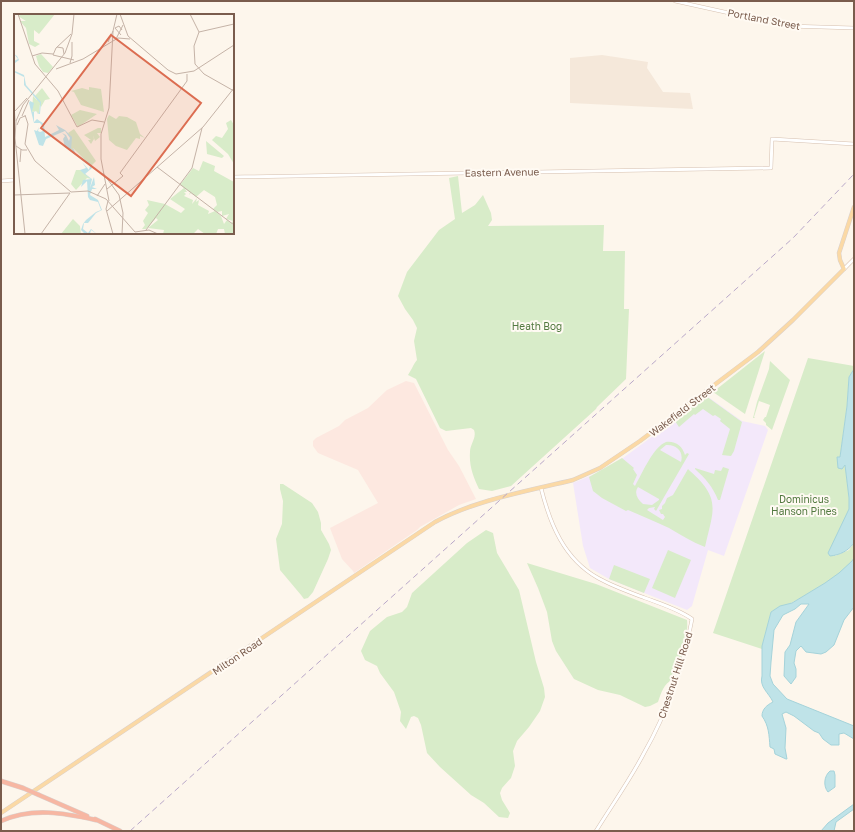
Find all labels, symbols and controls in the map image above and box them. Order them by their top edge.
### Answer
street label: Portland Street [727,6,801,32]
inset map [14,14,234,234]
street label: Eastern Avenue [465,165,540,179]
park label: Heath Bog [512,320,562,332]
street label: Wakefield Street [647,381,717,439]
park label: Dominicus Hanson Pines [771,493,837,517]
street label: Chestnut Hill Road [655,630,695,720]
street label: Milton Road [210,635,264,677]

